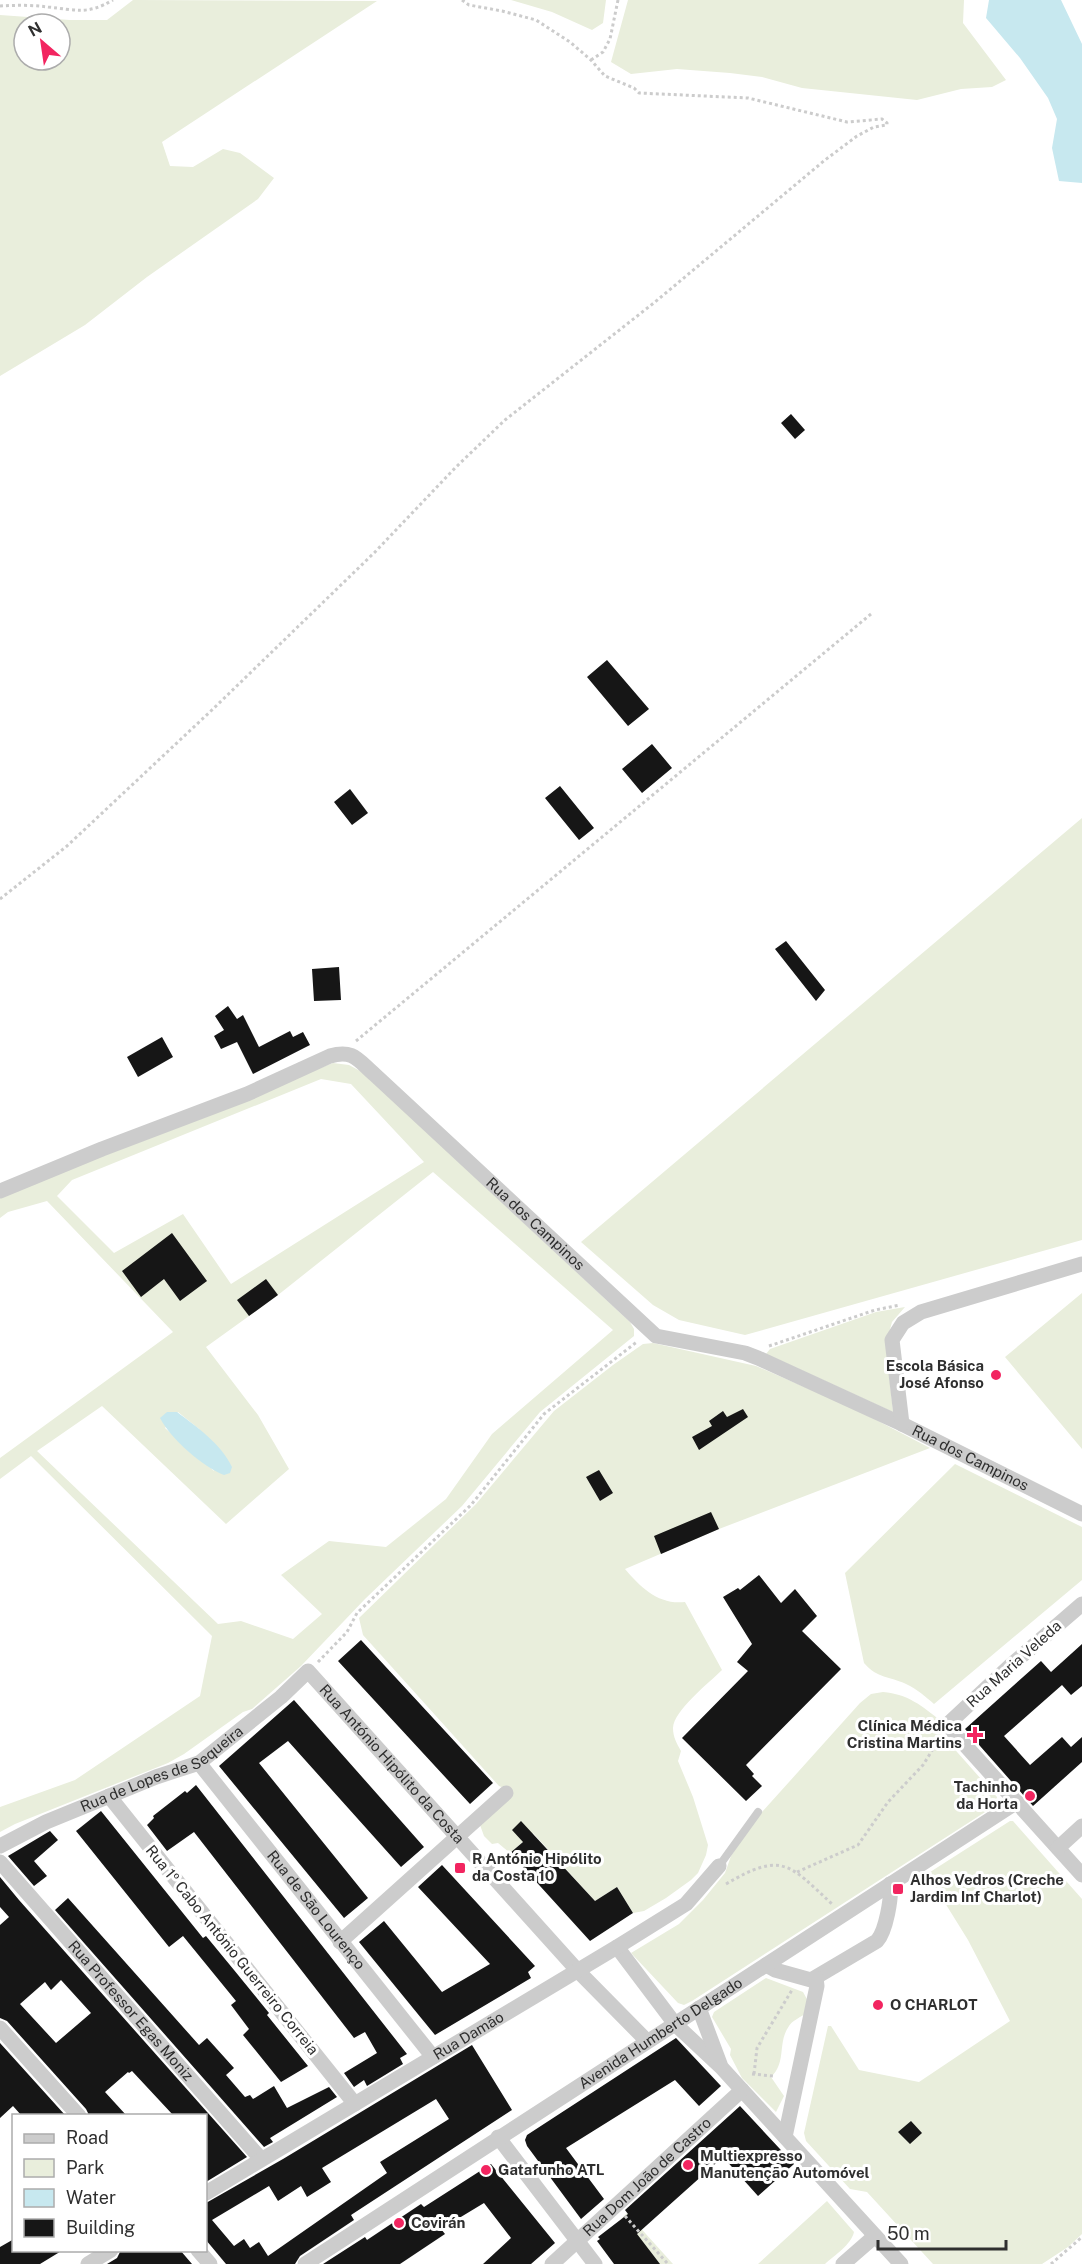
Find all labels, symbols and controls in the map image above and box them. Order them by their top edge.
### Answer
north arrow [12,12,72,72]
text: N [25,18,45,41]
street label: Rua dos Campinos [483,1174,588,1273]
place label: Escola Básica José Afonso [886,1357,984,1391]
marker: Escola Básica José Afonso [989,1368,1003,1382]
street label: Rua dos Campinos [909,1421,1032,1494]
street label: Rua Maria Veleda [963,1617,1064,1710]
street label: Rua António Hipólito da Costa [316,1681,468,1847]
place label: Clínica Médica Cristina Martins [847,1717,962,1751]
street label: Rua de Lopes de Sequeira [78,1722,246,1815]
marker: Clínica Médica Cristina Martins [966,1726,984,1744]
place label: Tachinho da Horta [954,1778,1018,1812]
marker: Tachinho da Horta [1023,1789,1037,1803]
street label: Rua 1º Cabo António Guerreiro Correia [143,1842,322,2058]
street label: Rua de São Lourenço [264,1847,369,1973]
place label: R António Hipólito da Costa 10 [472,1850,602,1884]
marker: R António Hipólito da Costa 10 [453,1861,467,1875]
place label: Alhos Vedros (Creche Jardim Inf Charlot) [910,1871,1064,1905]
marker: Alhos Vedros (Creche Jardim Inf Charlot) [891,1882,905,1896]
street label: Rua Professor Egas Moniz [65,1937,197,2084]
street label: Avenida Humberto Delgado [575,1974,745,2092]
place label: O CHARLOT [890,1996,978,2013]
marker: O CHARLOT [871,1998,885,2012]
street label: Rua Damão [430,2008,507,2063]
legend [12,2114,207,2252]
street label: Rua Dom João de Castro [579,2114,714,2239]
text: Road [66,2127,109,2148]
place label: Multiexpresso Manutenção Automóvel [700,2147,870,2181]
text: Park [66,2157,104,2178]
marker: Multiexpresso Manutenção Automóvel [681,2158,695,2172]
place label: Gatafunho ATL [498,2161,605,2178]
marker: Gatafunho ATL [479,2163,493,2177]
text: Water [66,2187,116,2208]
scale bar [878,2213,1006,2251]
place label: Covirán [411,2214,466,2231]
marker: Covirán [392,2216,406,2230]
text: Building [66,2217,135,2238]
text: 50 m [887,2223,930,2244]

